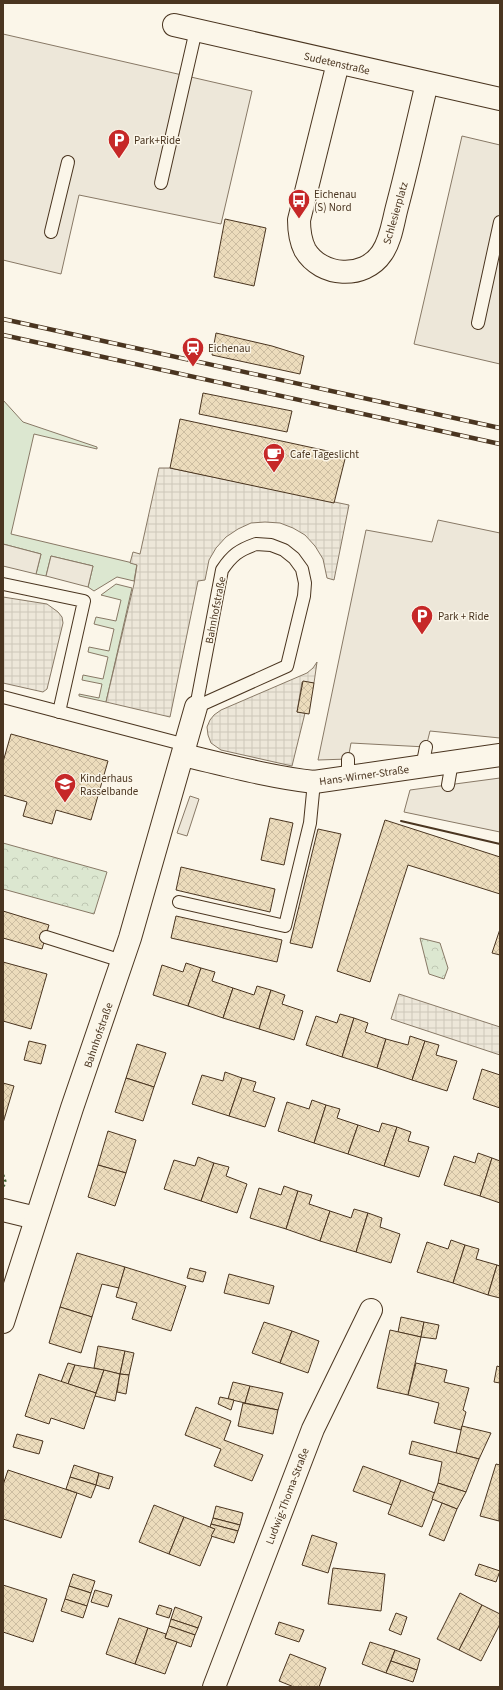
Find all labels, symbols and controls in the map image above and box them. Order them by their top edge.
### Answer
street label: Sudetenstraße [302,49,372,78]
parking icon: Park+Ride [106,127,132,160]
place label: Park+Ride [134,133,181,148]
street label: Schlesierplatz [379,180,412,246]
bus stop icon: Eichenau (S) Nord [286,187,312,220]
place label: Eichenau (S) Nord [314,187,357,215]
station icon: Eichenau [180,335,206,368]
place label: Eichenau [208,341,251,356]
cafe icon: Cafe Tageslicht [261,441,287,474]
place label: Cafe Tageslicht [290,447,359,462]
street label: Bahnhofstraße [202,575,229,645]
parking icon: Park + Ride [409,603,435,636]
place label: Park + Ride [438,609,489,624]
street label: Hans-Wirner-Straße [318,762,410,789]
school or university icon: Kinderhaus Rasselbande [52,771,78,804]
place label: Kinderhaus Rasselbande [80,771,139,799]
street label: Bahnhofstraße [80,1000,117,1070]
street label: Ludwig-Thoma-Straße [262,1445,313,1547]

